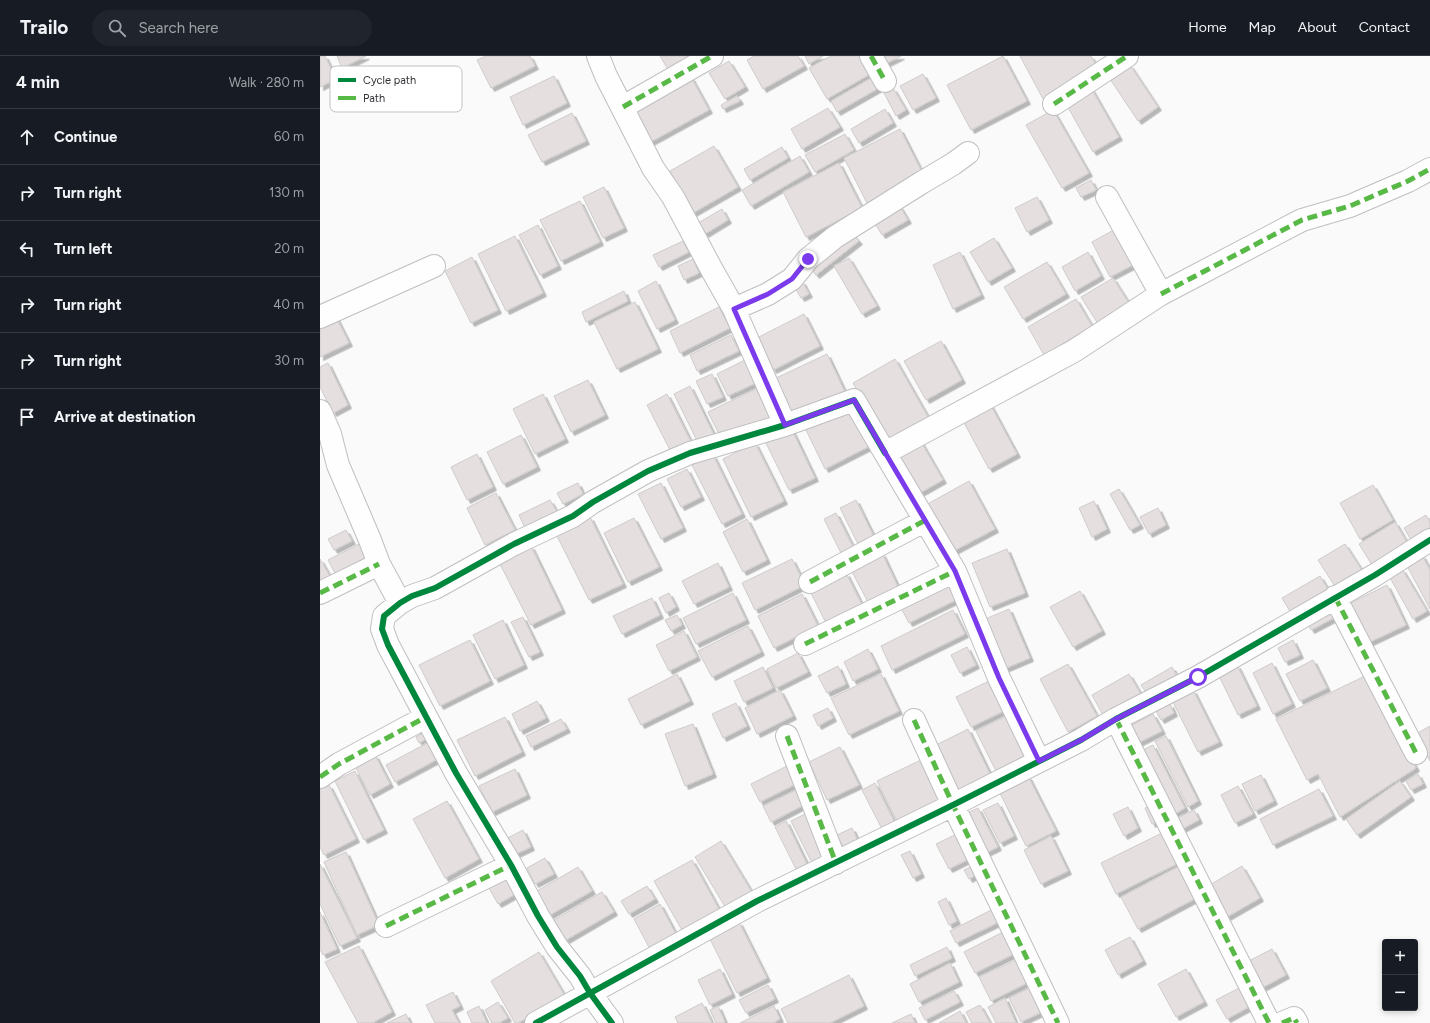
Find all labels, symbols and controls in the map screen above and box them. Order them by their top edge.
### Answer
search box [92,10,372,46]
text: Trailo [20,16,68,39]
icon: search [106,17,128,39]
text: Search here [138,19,219,37]
text: Home [1188,19,1227,36]
text: Map [1249,19,1276,36]
text: About [1298,19,1337,36]
text: Contact [1359,19,1410,36]
legend [330,66,462,112]
text: 4 min [16,72,60,92]
text: Cycle path [363,74,416,87]
text: Walk · 280 m [229,75,304,90]
text: Path [363,92,385,105]
icon: ahead [16,126,38,148]
text: Continue [54,128,117,146]
text: 60 m [274,129,304,144]
icon: right [16,182,38,204]
text: Turn right [54,184,122,202]
text: 130 m [269,185,304,200]
icon: left [16,238,38,260]
text: Turn left [54,240,112,258]
text: 20 m [274,241,304,256]
route end [799,250,817,268]
icon: right [16,294,38,316]
text: Turn right [54,296,122,314]
text: 40 m [273,297,304,312]
icon: right [16,350,38,372]
text: Turn right [54,352,122,370]
text: 30 m [274,353,304,368]
icon: arrive [16,406,38,428]
text: Arrive at destination [54,408,195,426]
route start [1189,668,1207,686]
map controls [1382,939,1418,1011]
button: + [1382,939,1418,975]
button: − [1382,975,1418,1011]

